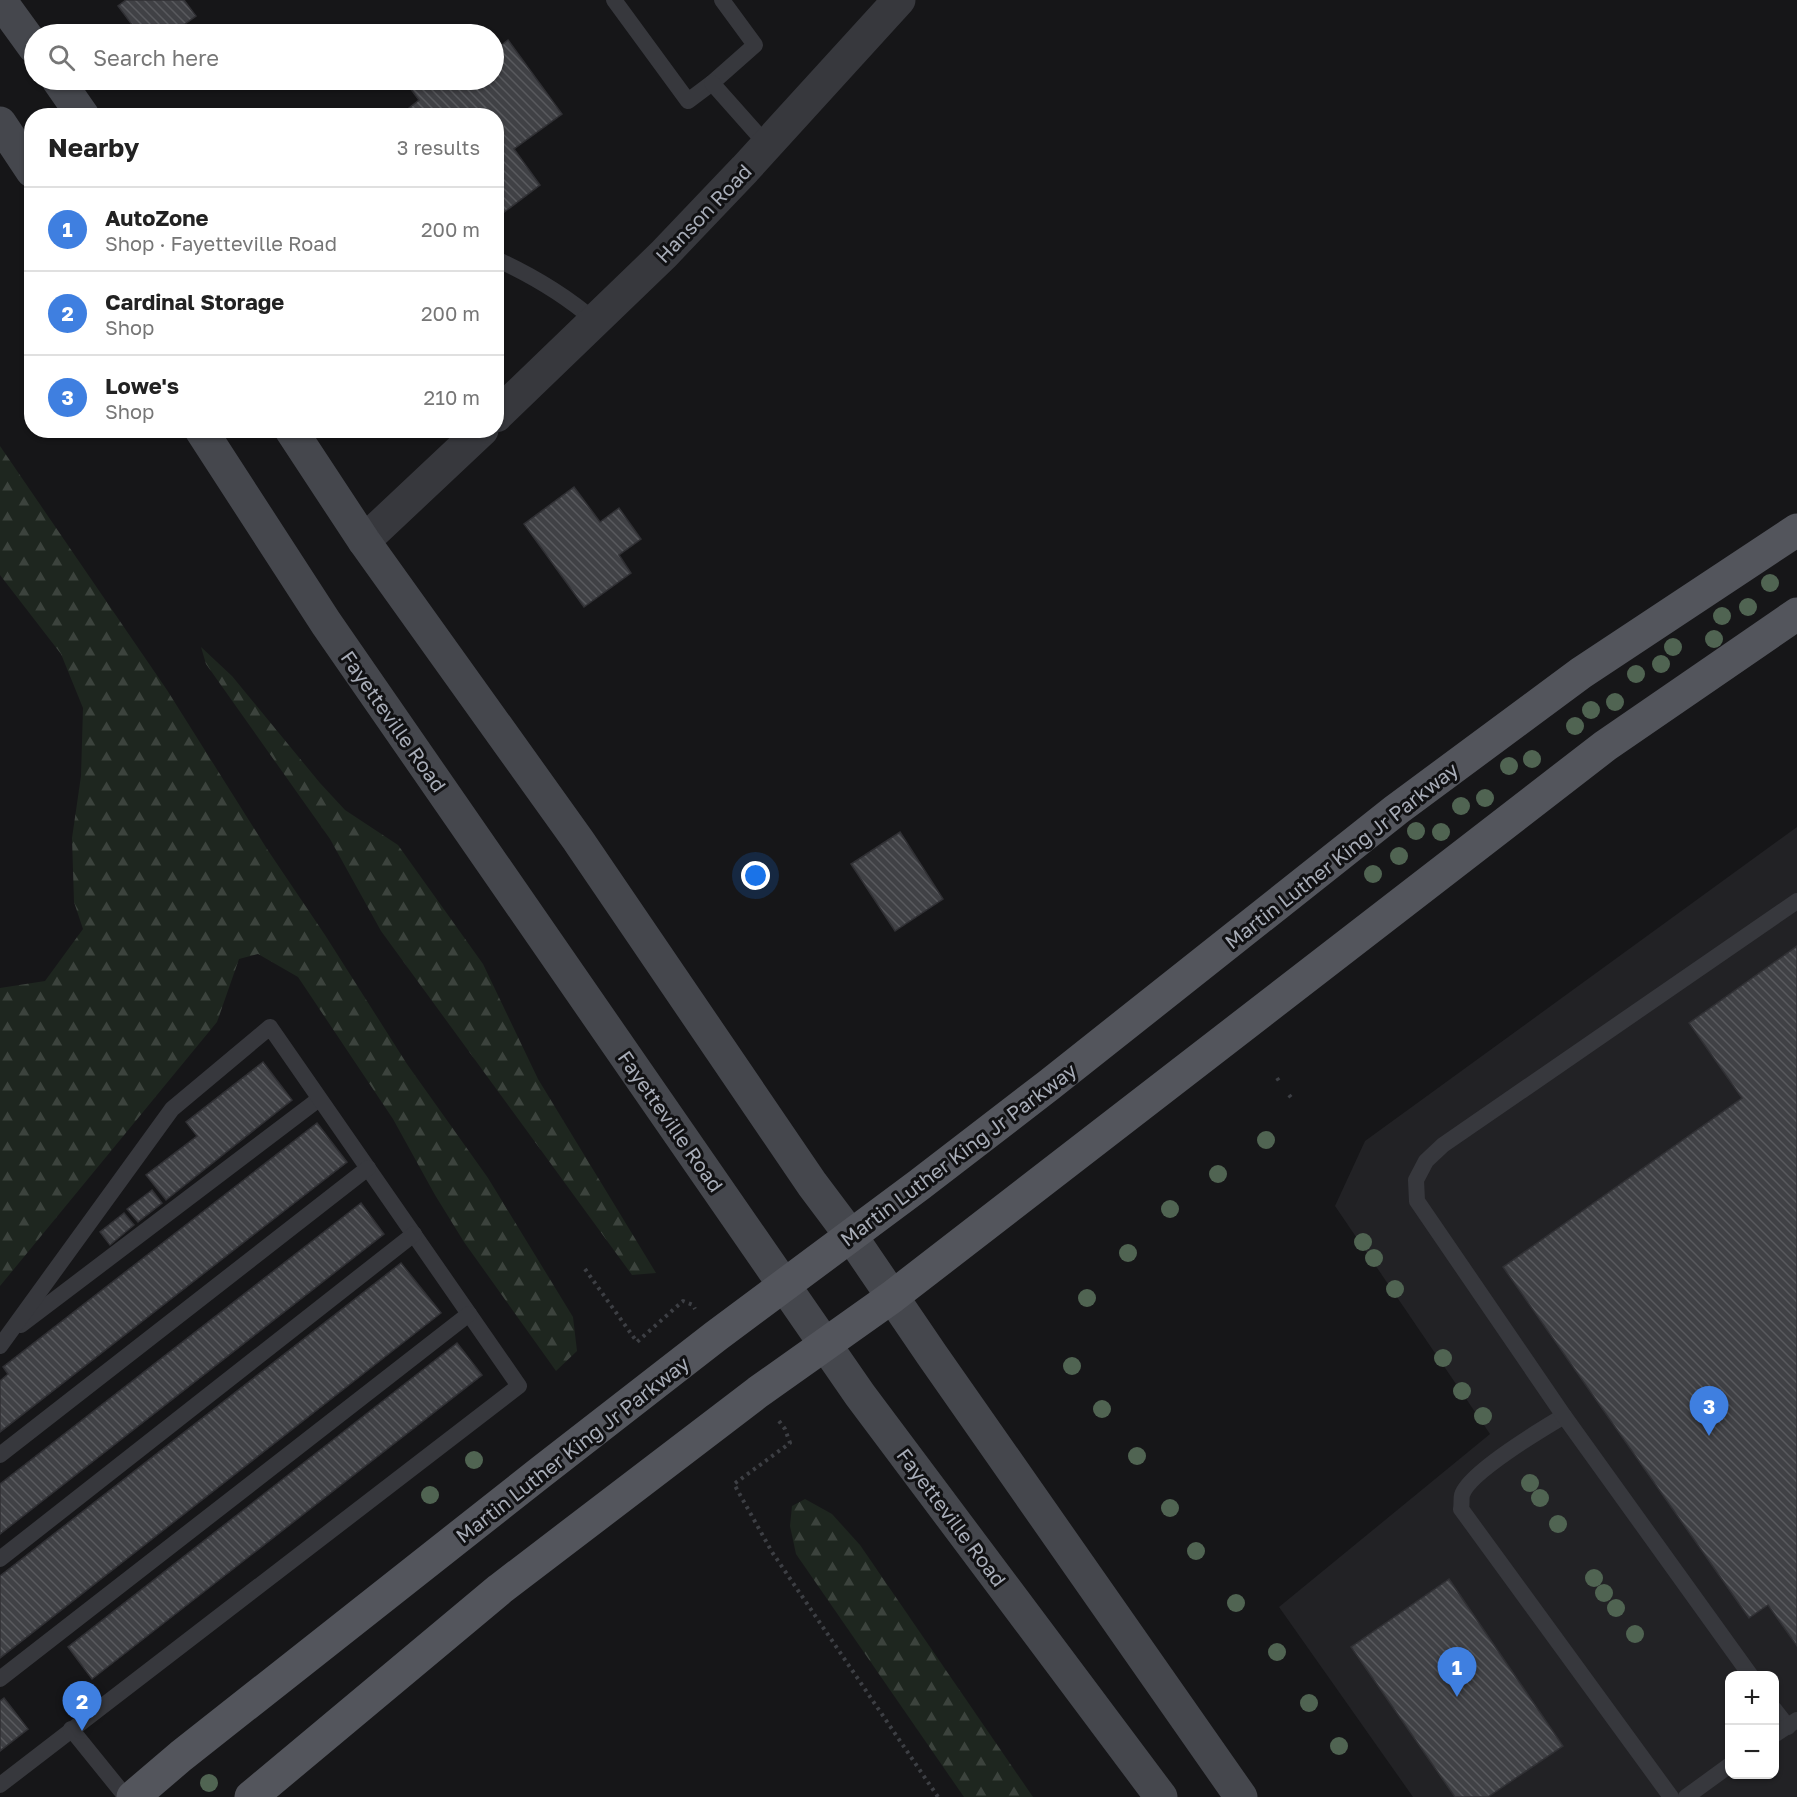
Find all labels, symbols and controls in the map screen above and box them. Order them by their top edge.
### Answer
search box [24,24,504,90]
icon: search [45,41,78,74]
text: Search here [93,44,219,71]
text: Nearby [48,132,139,163]
text: 3 results [397,135,480,159]
street label: Hanson Road [650,159,756,267]
text: AutoZone [105,204,209,231]
text: 1 [62,217,73,241]
text: 200 m [421,217,480,241]
text: Shop · Fayetteville Road [105,231,337,255]
text: Cardinal Storage [105,288,284,315]
text: 2 [61,301,74,325]
text: 200 m [421,301,480,325]
text: Shop [105,315,154,339]
text: Lowe's [105,372,179,399]
text: 3 [61,385,74,409]
text: 210 m [424,385,480,409]
text: Shop [105,399,154,423]
street label: Fayetteville Road [336,646,452,796]
street label: Martin Luther King Jr Parkway [1220,757,1462,953]
your location [741,861,770,890]
street label: Fayetteville Road [613,1046,729,1196]
street label: Martin Luther King Jr Parkway [835,1057,1081,1251]
street label: Martin Luther King Jr Parkway [451,1351,693,1547]
pin: 3 [1690,1386,1728,1436]
street label: Fayetteville Road [892,1443,1012,1591]
pin: 1 [1438,1648,1476,1697]
map controls [1725,1671,1779,1779]
button: + [1725,1671,1779,1725]
pin: 2 [62,1682,101,1731]
button: − [1725,1725,1779,1779]

